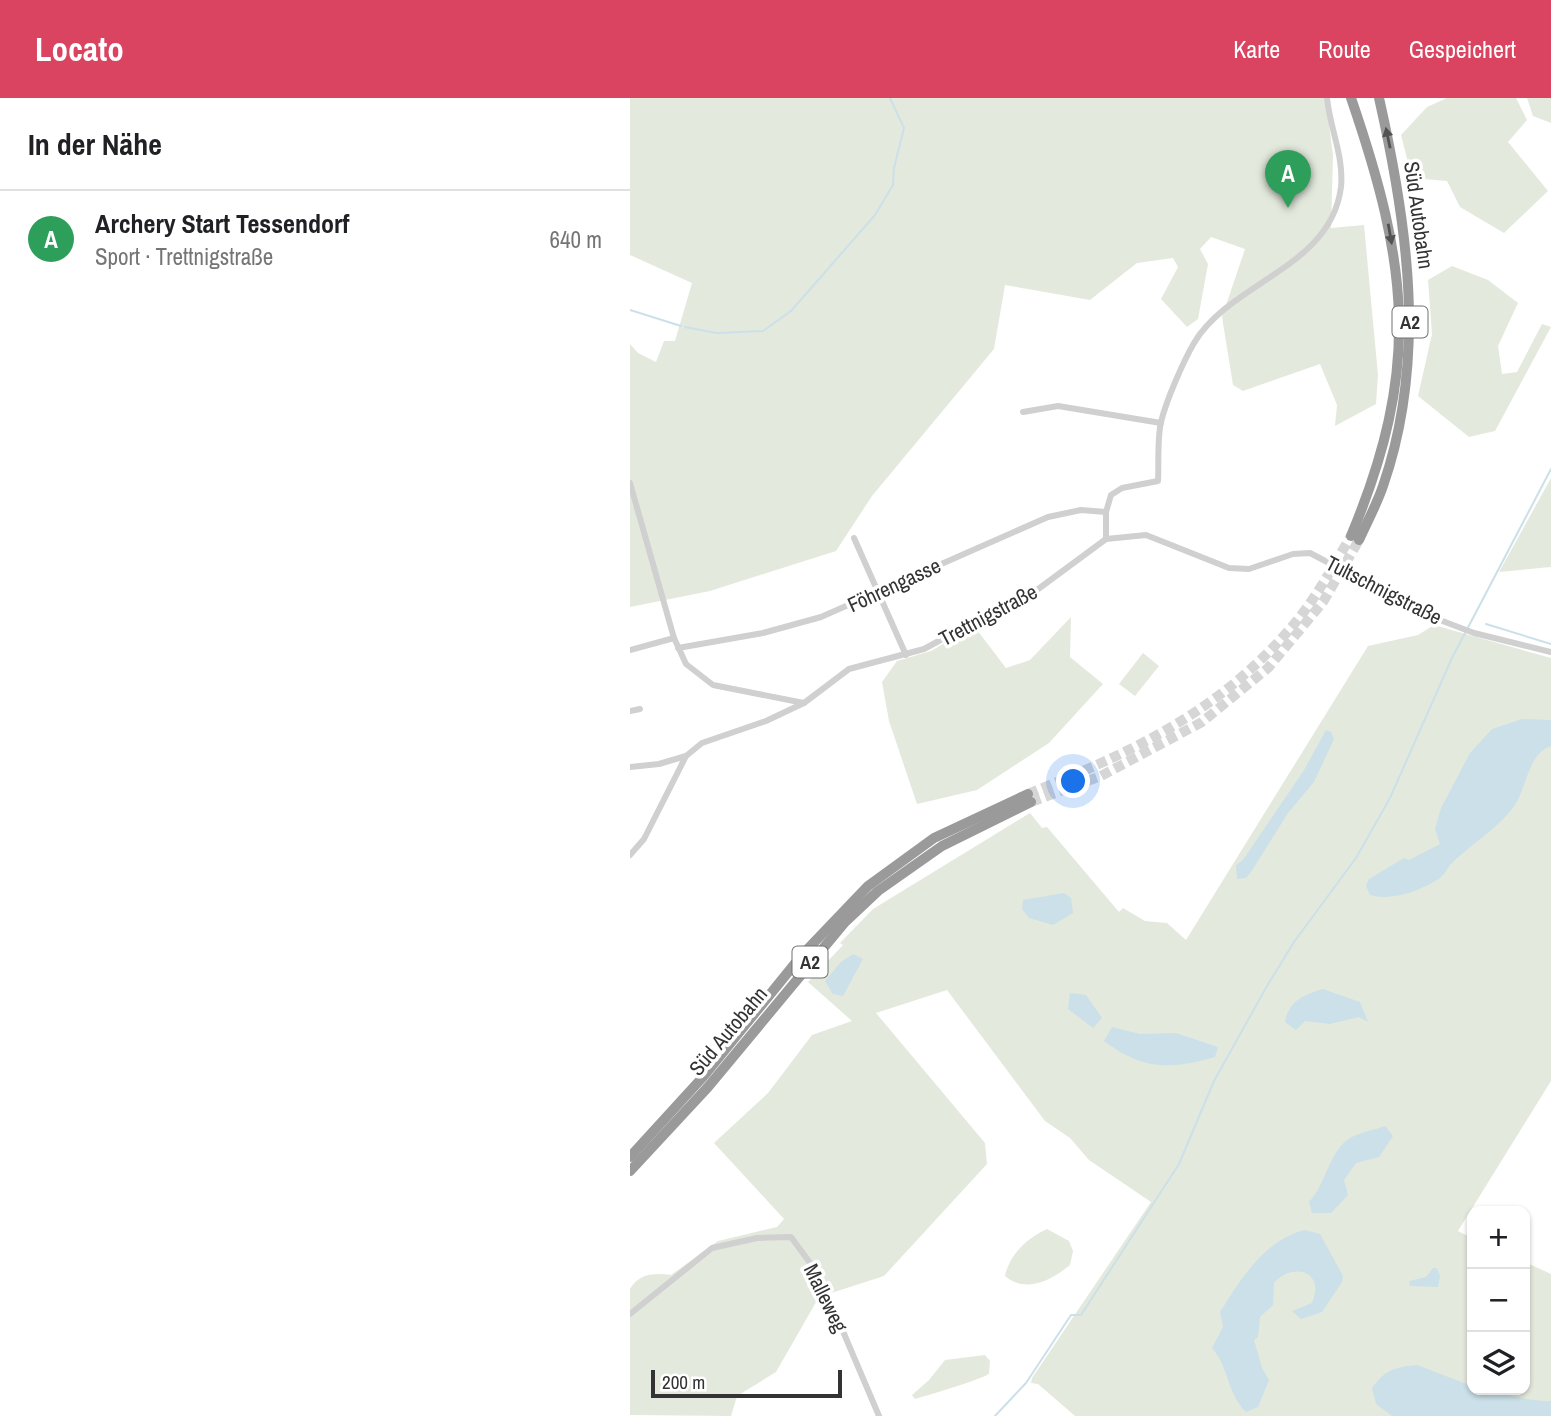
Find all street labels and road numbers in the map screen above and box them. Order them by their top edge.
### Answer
street label: Süd Autobahn [1397,159,1441,271]
road number: A2 [1392,306,1428,338]
street label: Tultschnigstraße [1321,548,1447,632]
street label: Föhrengasse [843,551,945,619]
street label: Trettnigstraße [934,577,1042,653]
road number: A2 [792,946,828,978]
street label: Süd Autobahn [682,980,774,1082]
street label: Malleweg [797,1259,855,1337]

